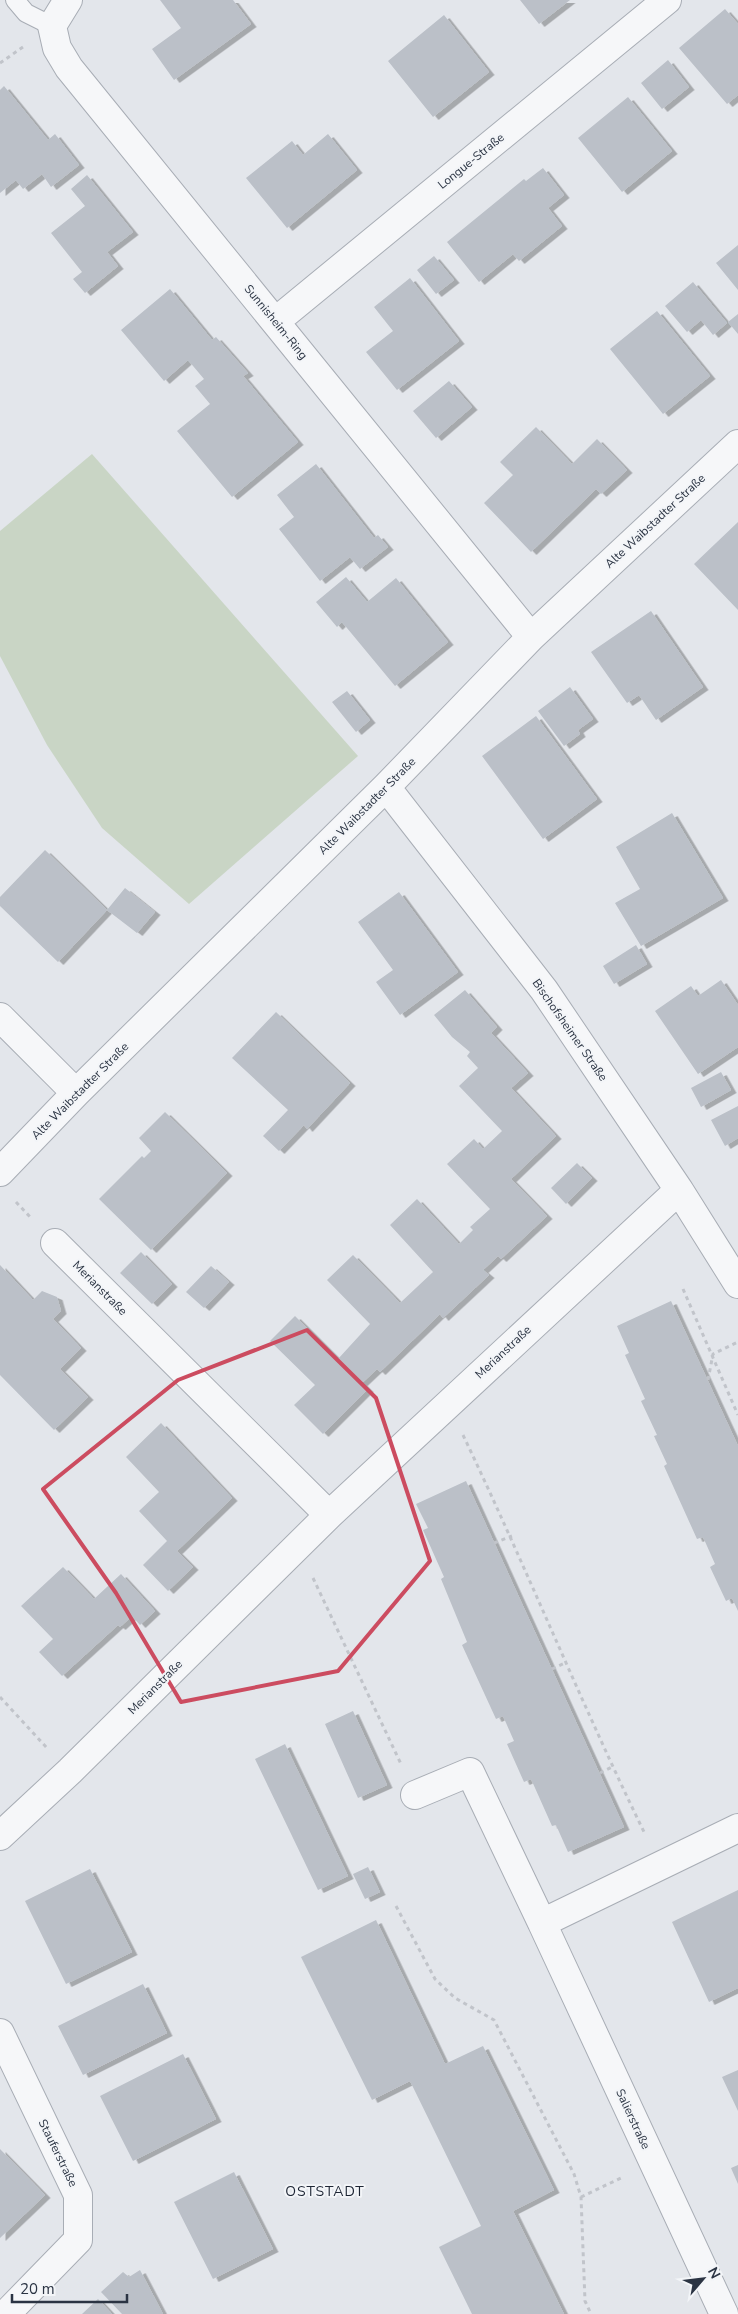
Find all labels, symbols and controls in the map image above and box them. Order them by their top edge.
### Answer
street label: Longue-Straße [434,129,508,193]
street label: Sunnisheim-Ring [241,281,311,363]
street label: Alte Waibstadter Straße [601,470,709,572]
street label: Alte Waibstadter Straße [315,754,419,858]
street label: Bischofsheimer Straße [529,976,611,1084]
street label: Alte Waibstadter Straße [28,1039,132,1143]
street label: Merianstraße [69,1257,131,1319]
street label: Merianstraße [472,1322,534,1382]
street label: Merianstraße [124,1656,186,1718]
street label: Salierstraße [612,2086,654,2152]
street label: Stauferstraße [35,2117,81,2189]
district label: OSTSTADT [285,2182,365,2201]
north arrow [678,2254,728,2304]
text: N [703,2264,725,2282]
scale bar [12,2272,128,2304]
text: 20 m [20,2279,55,2299]

